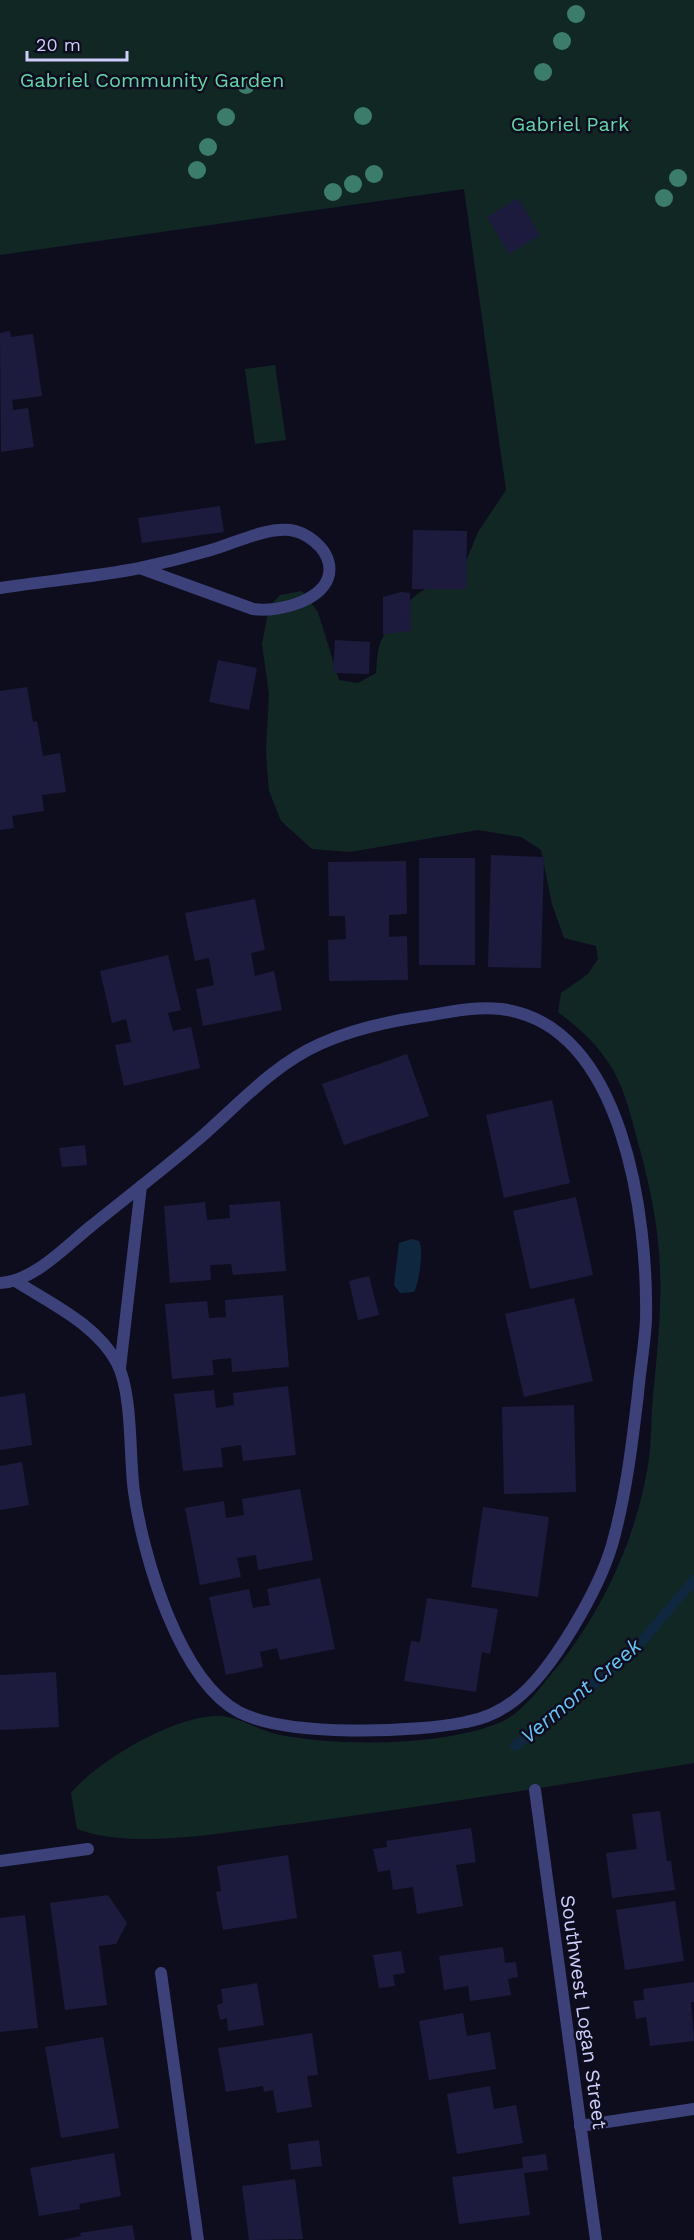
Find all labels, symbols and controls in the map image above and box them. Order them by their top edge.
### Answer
scale bar [27,24,128,62]
text: 20 m [36,34,81,55]
park label: Gabriel Community Garden [20,68,284,92]
park label: Gabriel Park [511,112,629,136]
water label: Vermont Creek [515,1633,647,1748]
street label: Southwest Logan Street [556,1893,612,2131]

